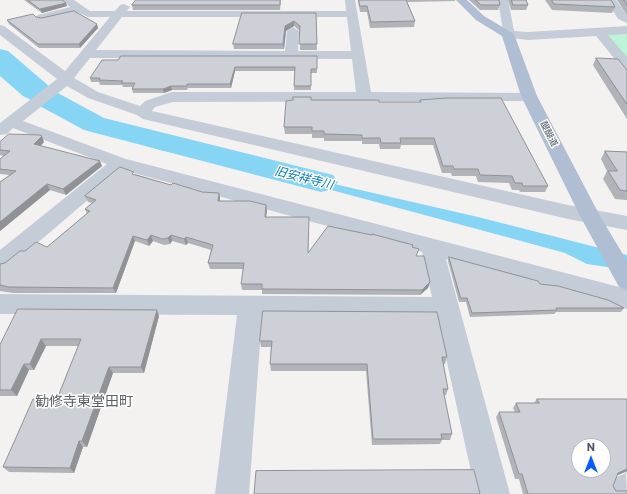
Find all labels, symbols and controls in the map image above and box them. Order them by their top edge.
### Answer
street label: 醍醐道 [538,120,560,148]
water label: 旧安祥寺川 [273,164,335,192]
district label: 勧修寺東堂田町 [35,393,133,409]
north arrow [571,438,611,478]
text: N [587,440,595,453]

